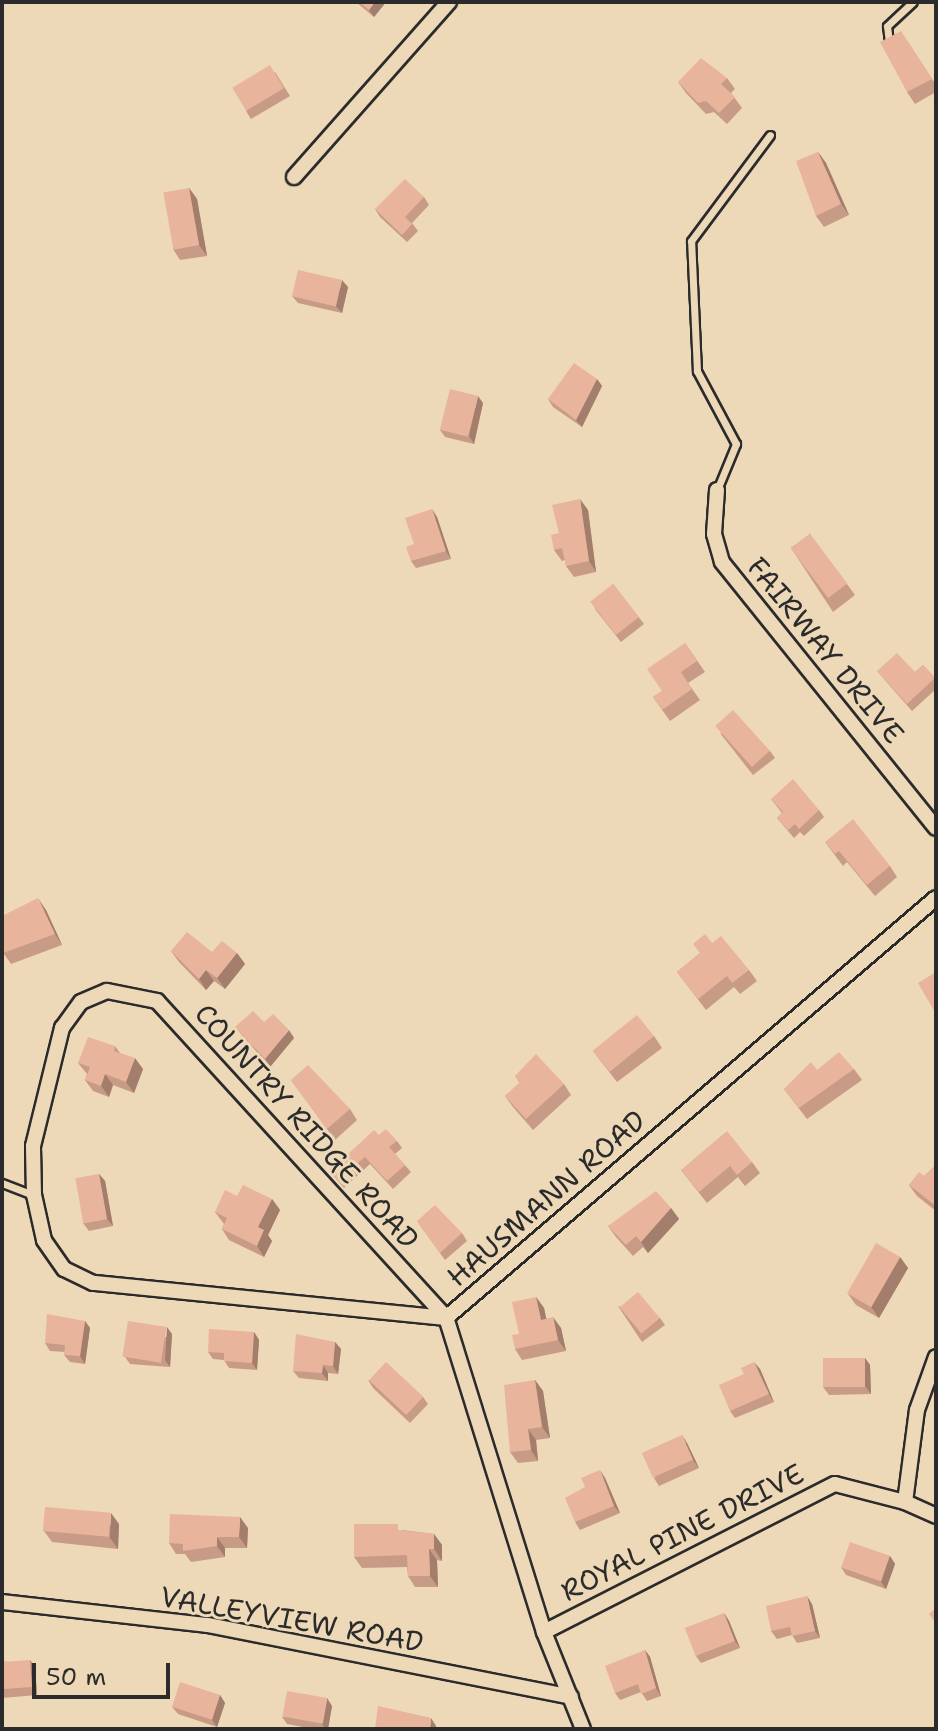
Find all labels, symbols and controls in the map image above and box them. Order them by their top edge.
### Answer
street label: FAIRWAY DRIVE [741,550,911,750]
street label: COUNTRY RIDGE ROAD [188,997,426,1255]
street label: HAUSMANN ROAD [440,1103,652,1293]
street label: ROYAL PINE DRIVE [555,1456,809,1608]
street label: VALLEYVIEW ROAD [158,1579,426,1659]
scale bar [36,1647,174,1697]
text: 50 m [46,1661,106,1693]

